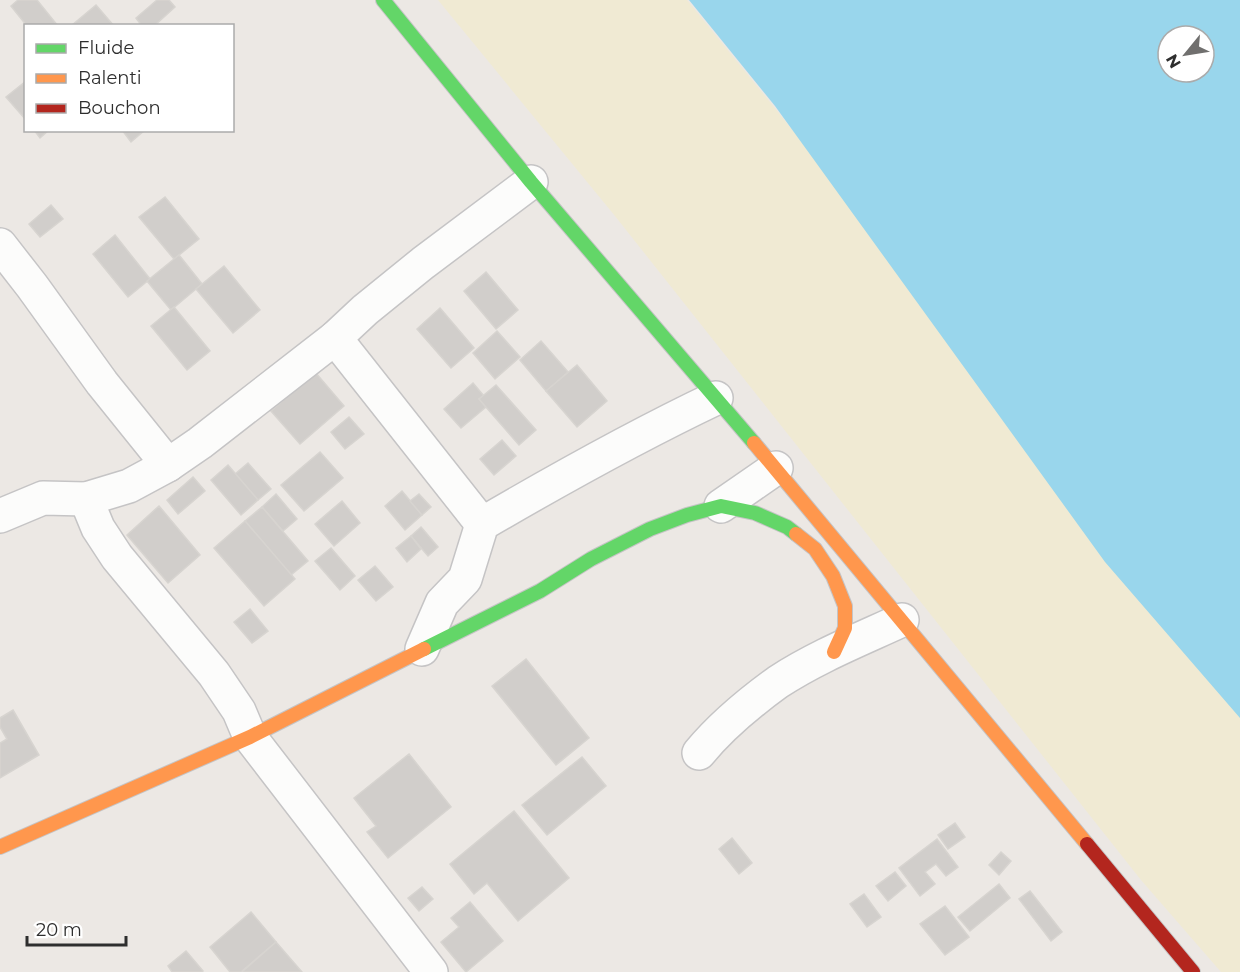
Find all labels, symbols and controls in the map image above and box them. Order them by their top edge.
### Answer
legend [24,24,234,132]
north arrow [1156,24,1216,84]
text: Fluide [78,37,134,59]
text: N [1162,51,1185,72]
text: Ralenti [78,67,142,89]
text: Bouchon [78,97,161,119]
scale bar [27,909,126,947]
text: 20 m [36,919,82,941]

